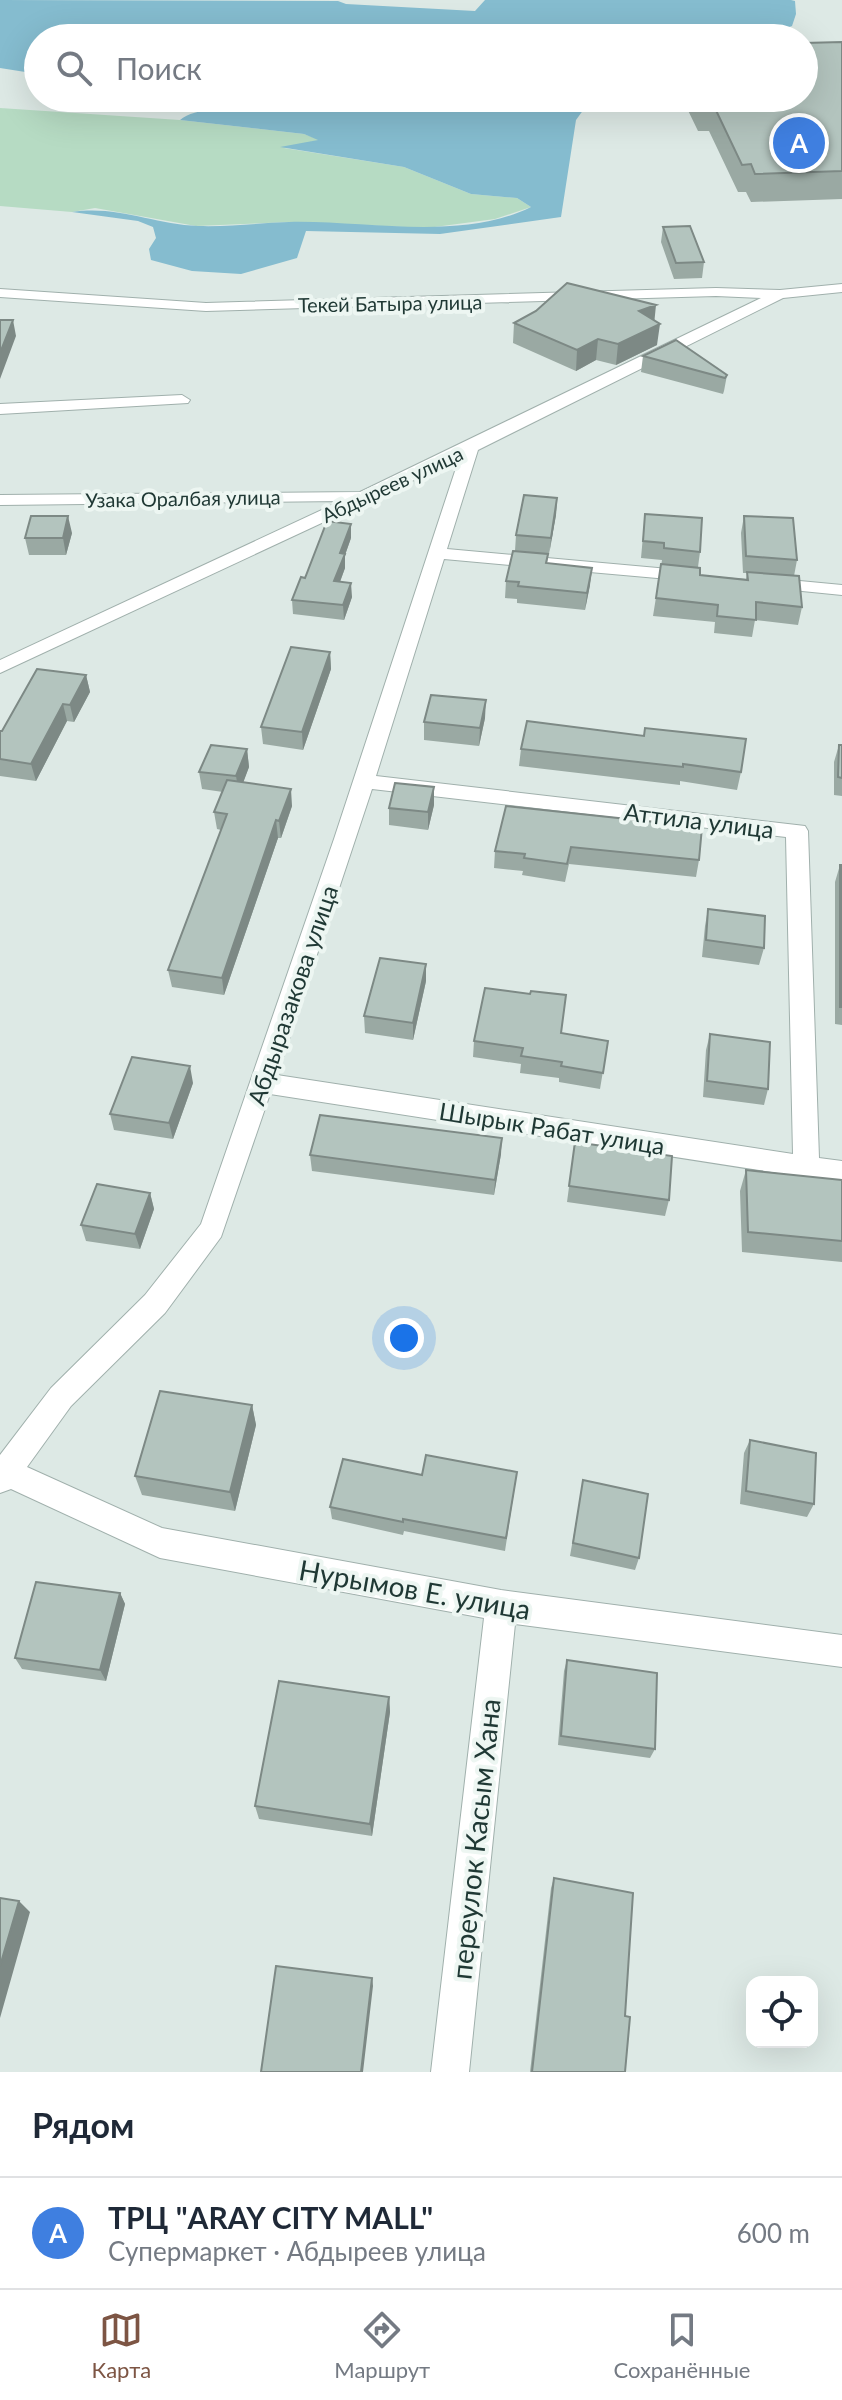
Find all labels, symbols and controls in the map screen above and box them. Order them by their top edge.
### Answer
search box [24,24,818,112]
icon: search [52,46,96,90]
text: Поиск [116,50,202,86]
pin: A [773,113,825,173]
street label: Текей Батыра улица [298,289,482,317]
street label: Абдыреев улица [318,441,466,527]
street label: Узака Оралбая улица [85,484,281,512]
street label: Аттила улица [623,796,775,844]
street label: Абдыразакова улица [241,881,343,1109]
street label: Шырык Рабат улица [437,1096,667,1160]
your location [384,1318,424,1358]
street label: Нурымов Е. улица [297,1552,533,1626]
street label: переулок Касым Хана [443,1697,507,1981]
map controls [746,1976,818,2048]
button: locate [746,1976,818,2048]
text: Рядом [32,2104,134,2145]
text: ТРЦ "ARAY CITY MALL" [108,2199,433,2235]
text: A [49,2217,67,2249]
text: 600 m [737,2217,810,2249]
text: Супермаркет · Абдыреев улица [108,2235,486,2267]
tab: Карта [92,2308,151,2383]
tab: Маршрут [334,2308,430,2383]
tab: Сохранённые [613,2308,750,2383]

